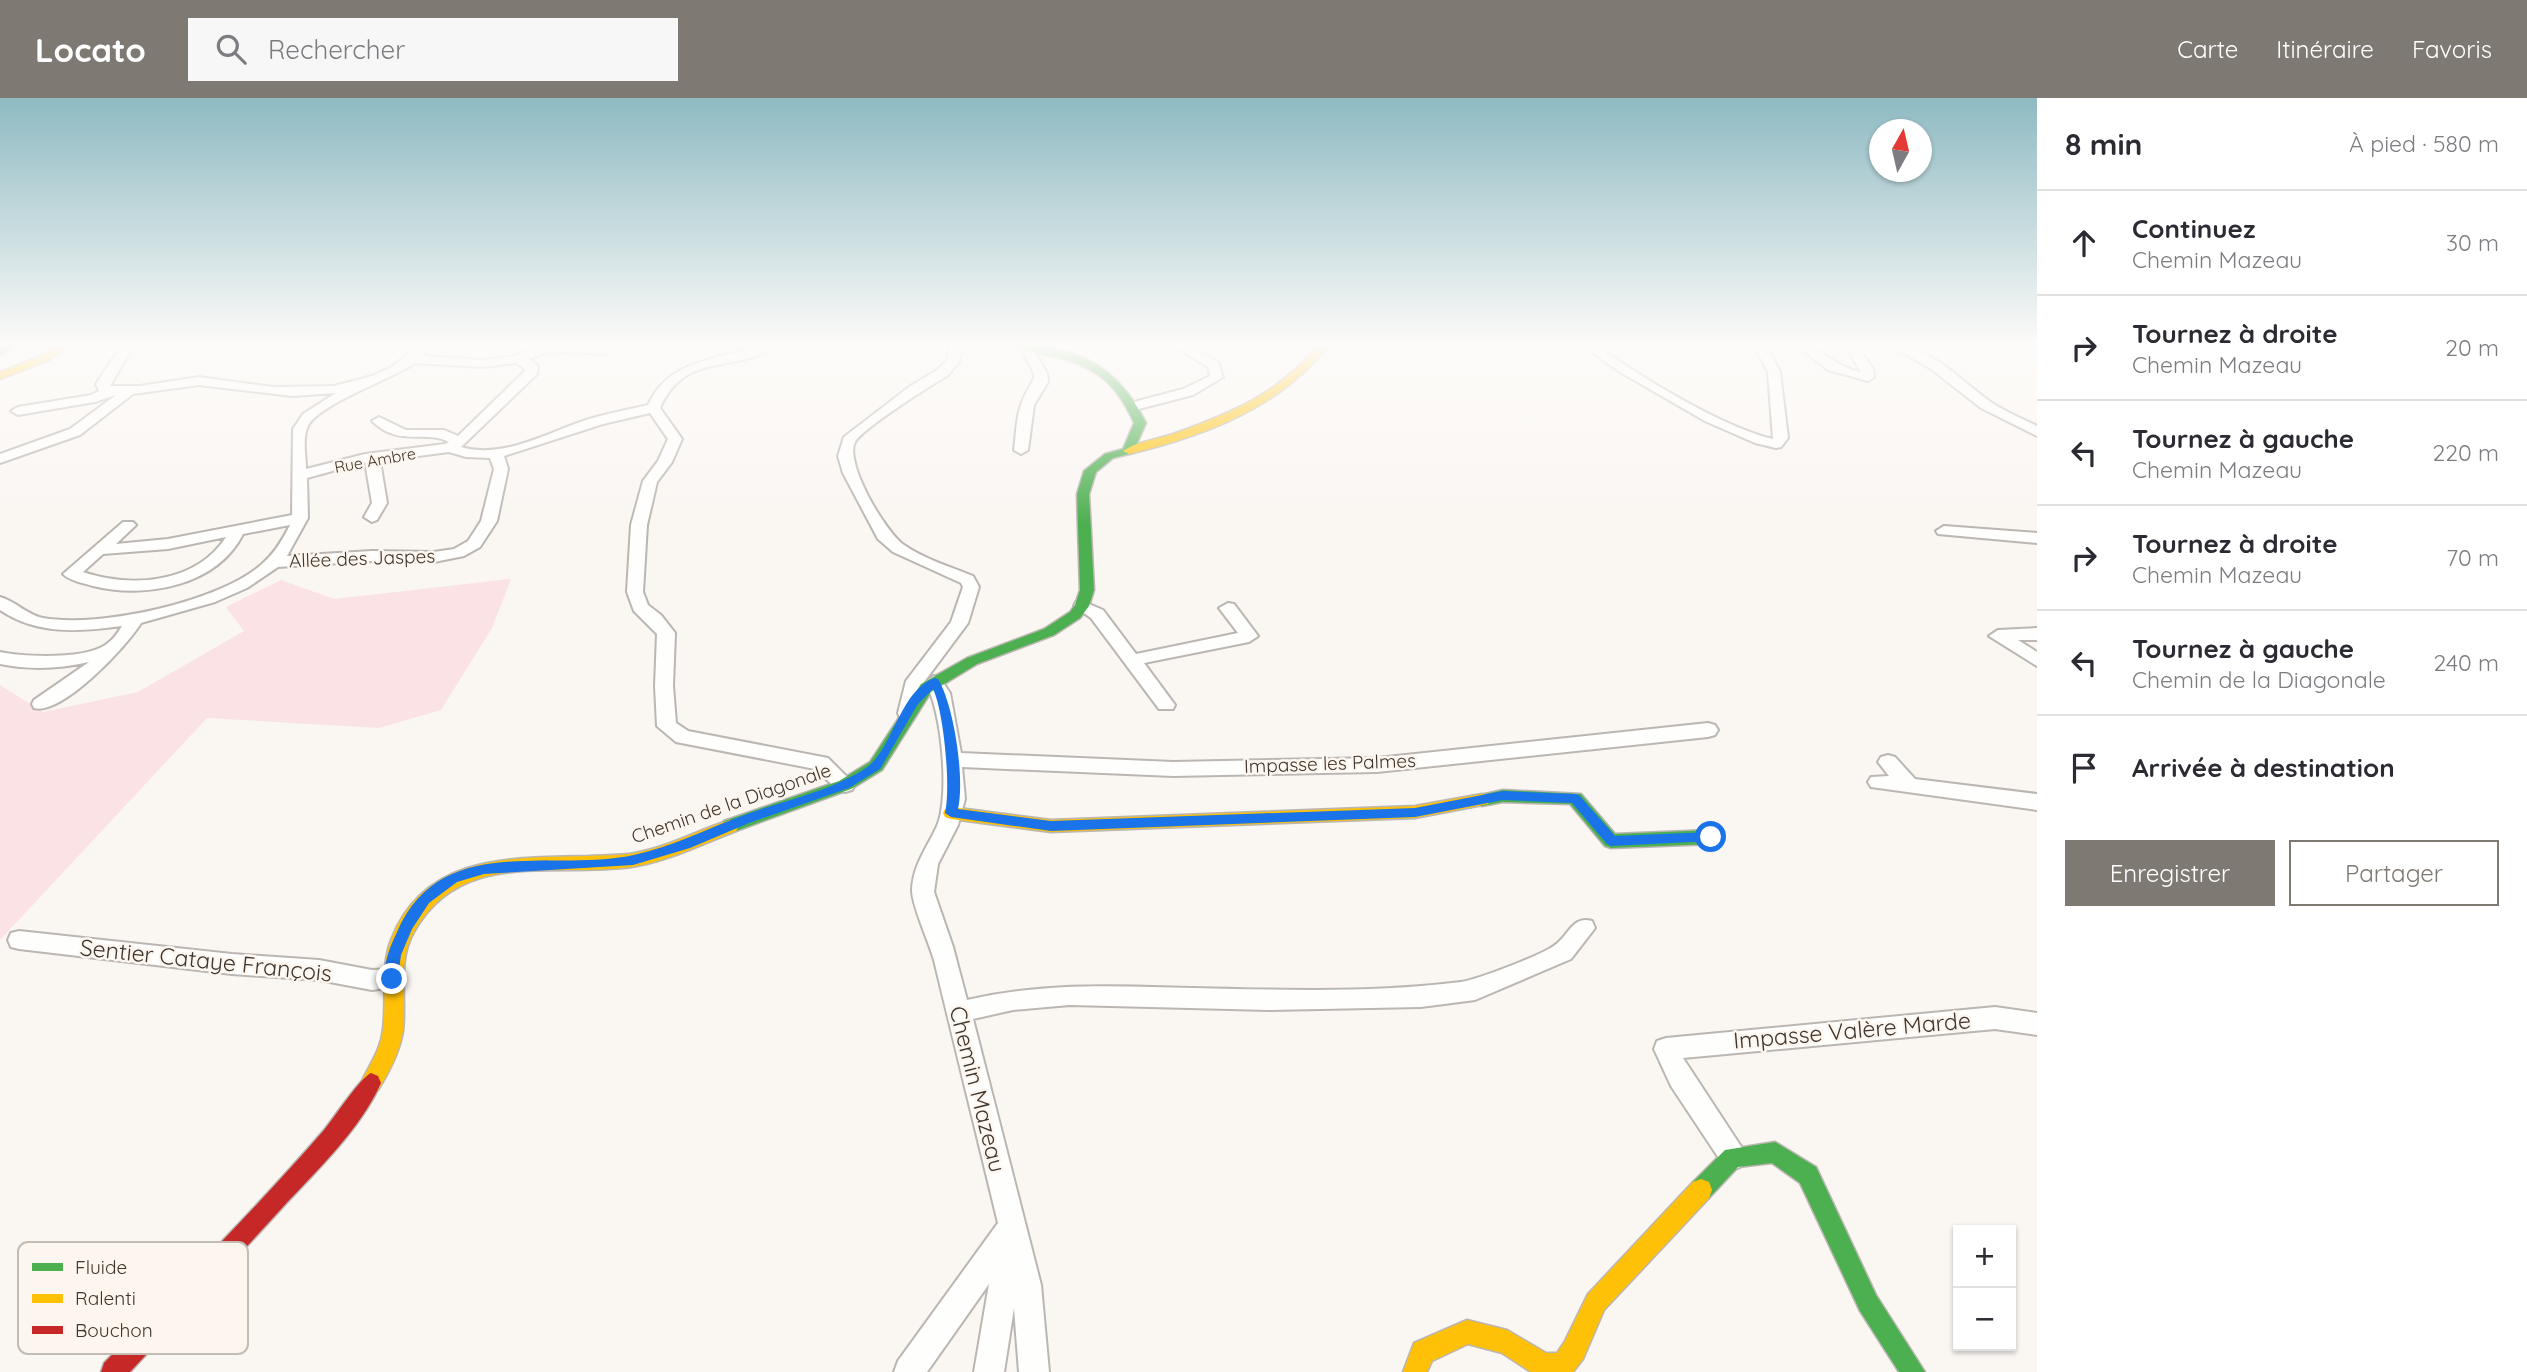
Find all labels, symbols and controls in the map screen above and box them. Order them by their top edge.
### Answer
search box [188,18,678,81]
text: Locato [35,29,146,70]
icon: search [212,30,250,68]
text: Rechercher [268,33,405,66]
text: Carte [2177,34,2238,64]
text: Itinéraire [2276,34,2374,64]
text: Favoris [2412,34,2492,64]
north arrow [1869,119,1932,182]
text: 8 min [2065,125,2142,163]
text: À pied · 580 m [2349,129,2499,158]
text: Continuez [2132,212,2255,245]
icon: ahead [2065,224,2103,262]
text: 30 m [2446,228,2499,257]
text: Chemin Mazeau [2132,245,2302,274]
text: Tournez à droite [2132,317,2337,350]
icon: right [2065,329,2103,367]
text: 20 m [2445,333,2499,362]
text: Chemin Mazeau [2132,350,2302,379]
text: Tournez à gauche [2132,422,2354,455]
icon: left [2065,434,2103,472]
text: 220 m [2433,438,2499,467]
street label: Rue Ambre [333,443,417,477]
text: Chemin Mazeau [2132,455,2302,484]
text: Tournez à droite [2132,527,2337,560]
icon: right [2065,539,2103,577]
street label: Allée des Jaspes [288,543,436,573]
text: 70 m [2446,543,2499,572]
text: Chemin Mazeau [2132,560,2302,589]
text: Tournez à gauche [2132,632,2354,665]
icon: left [2065,644,2103,682]
text: 240 m [2434,648,2499,677]
text: Chemin de la Diagonale [2132,665,2386,694]
street label: Impasse les Palmes [1244,748,1416,778]
icon: arrive [2065,749,2103,787]
text: Arrivée à destination [2132,751,2395,784]
street label: Chemin de la Diagonale [628,758,834,848]
route start [1695,821,1726,852]
button: Enregistrer [2065,840,2275,906]
button: Partager [2289,840,2499,906]
street label: Sentier Cataye François [79,932,333,988]
route end [376,963,407,994]
street label: Chemin Mazeau [943,1003,1013,1175]
street label: Impasse Valère Marde [1732,1005,1972,1055]
map controls [1953,1225,2016,1351]
button: + [1953,1225,2016,1288]
legend [18,1242,248,1354]
text: Fluide [75,1255,127,1279]
text: Ralenti [75,1286,136,1310]
button: − [1953,1288,2016,1351]
text: Bouchon [75,1318,153,1342]

